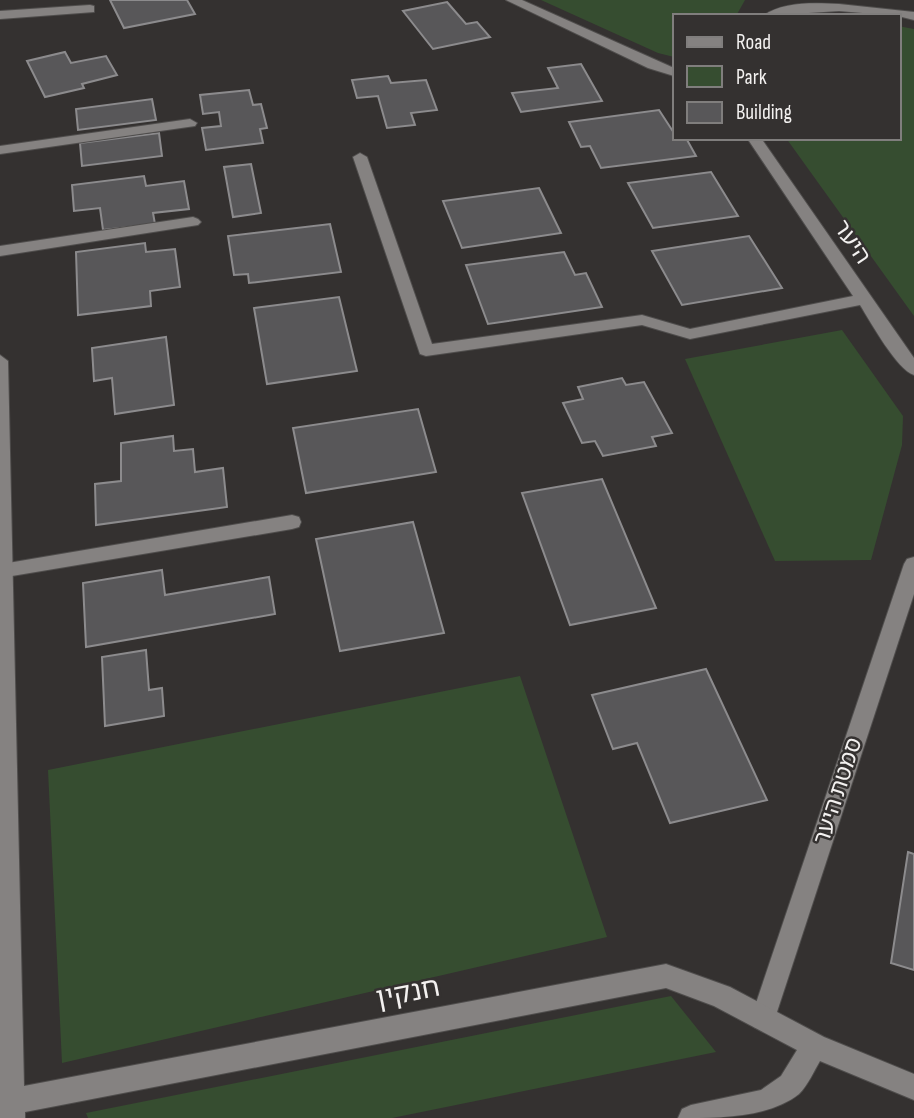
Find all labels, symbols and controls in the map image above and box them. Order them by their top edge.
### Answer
legend [673,14,900,140]
text: Road [736,30,771,55]
text: Park [736,65,767,90]
text: Building [736,100,792,125]
street label: היער [827,215,877,269]
street label: סמטת היער [808,734,868,848]
street label: חנקין [373,971,443,1015]

